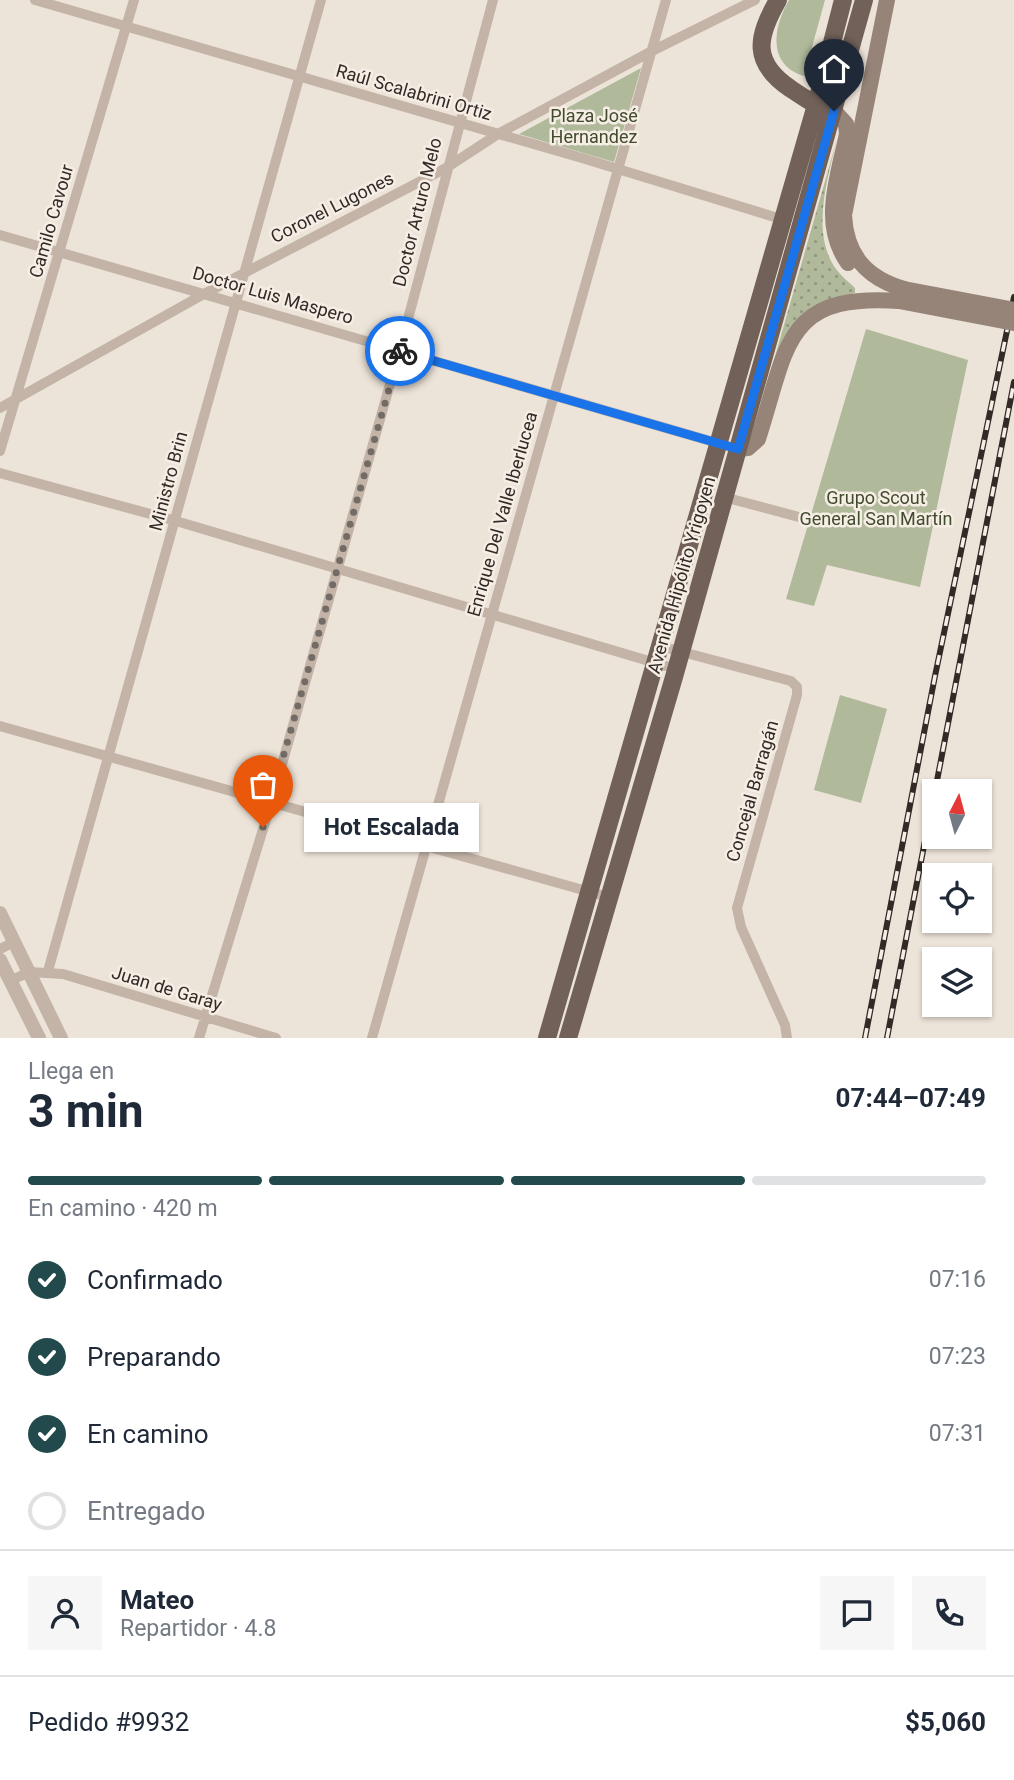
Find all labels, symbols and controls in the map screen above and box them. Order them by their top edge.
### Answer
pin [804,39,864,111]
icon: home [815,50,853,88]
street label: Raúl Scalabrini Ortiz [334,60,494,124]
park label: Plaza José Hernandez [550,105,638,147]
street label: Doctor Arturo Melo [388,135,446,289]
street label: Camilo Cavour [25,162,77,280]
street label: Coronel Lugones [267,167,397,247]
street label: Doctor Luis Maspero [190,262,356,328]
courier [365,316,435,386]
icon: bike [381,332,419,370]
street label: Enrique Del Valle Iberlucea [463,409,541,619]
street label: Ministro Brin [145,429,191,533]
street label: Avenida Hipólito Yrigoyen [643,474,719,676]
park label: Grupo Scout General San Martín [800,487,952,529]
street label: Concejal Barragán [722,718,782,864]
pin [233,755,293,827]
icon: bag [244,766,282,804]
north arrow [922,779,992,849]
map controls [922,779,992,1017]
callout: Hot Escalada [305,802,480,852]
text: Hot Escalada [324,814,459,841]
button: locate [922,863,992,933]
button: layers [922,947,992,1017]
street label: Juan de Garay [109,961,225,1015]
text: Llega en [28,1058,114,1085]
text: 07:44–07:49 [836,1083,986,1113]
text: 3 min [28,1084,144,1138]
text: En camino · 420 m [28,1195,218,1222]
icon: check [28,1261,66,1299]
text: Confirmado [87,1265,223,1295]
text: 07:16 [929,1266,986,1293]
icon: check [28,1338,66,1376]
text: Preparando [87,1342,221,1372]
text: 07:23 [929,1343,986,1370]
icon: check [28,1415,66,1453]
text: En camino [87,1419,209,1449]
text: 07:31 [929,1420,986,1447]
text: Entregado [87,1496,205,1526]
button: person [28,1576,102,1650]
button: chat [820,1576,894,1650]
button: phone [912,1576,986,1650]
text: Mateo [120,1585,194,1615]
text: Repartidor · 4.8 [120,1615,277,1642]
text: Pedido #9932 [28,1707,189,1737]
text: $5,060 [905,1707,986,1737]

